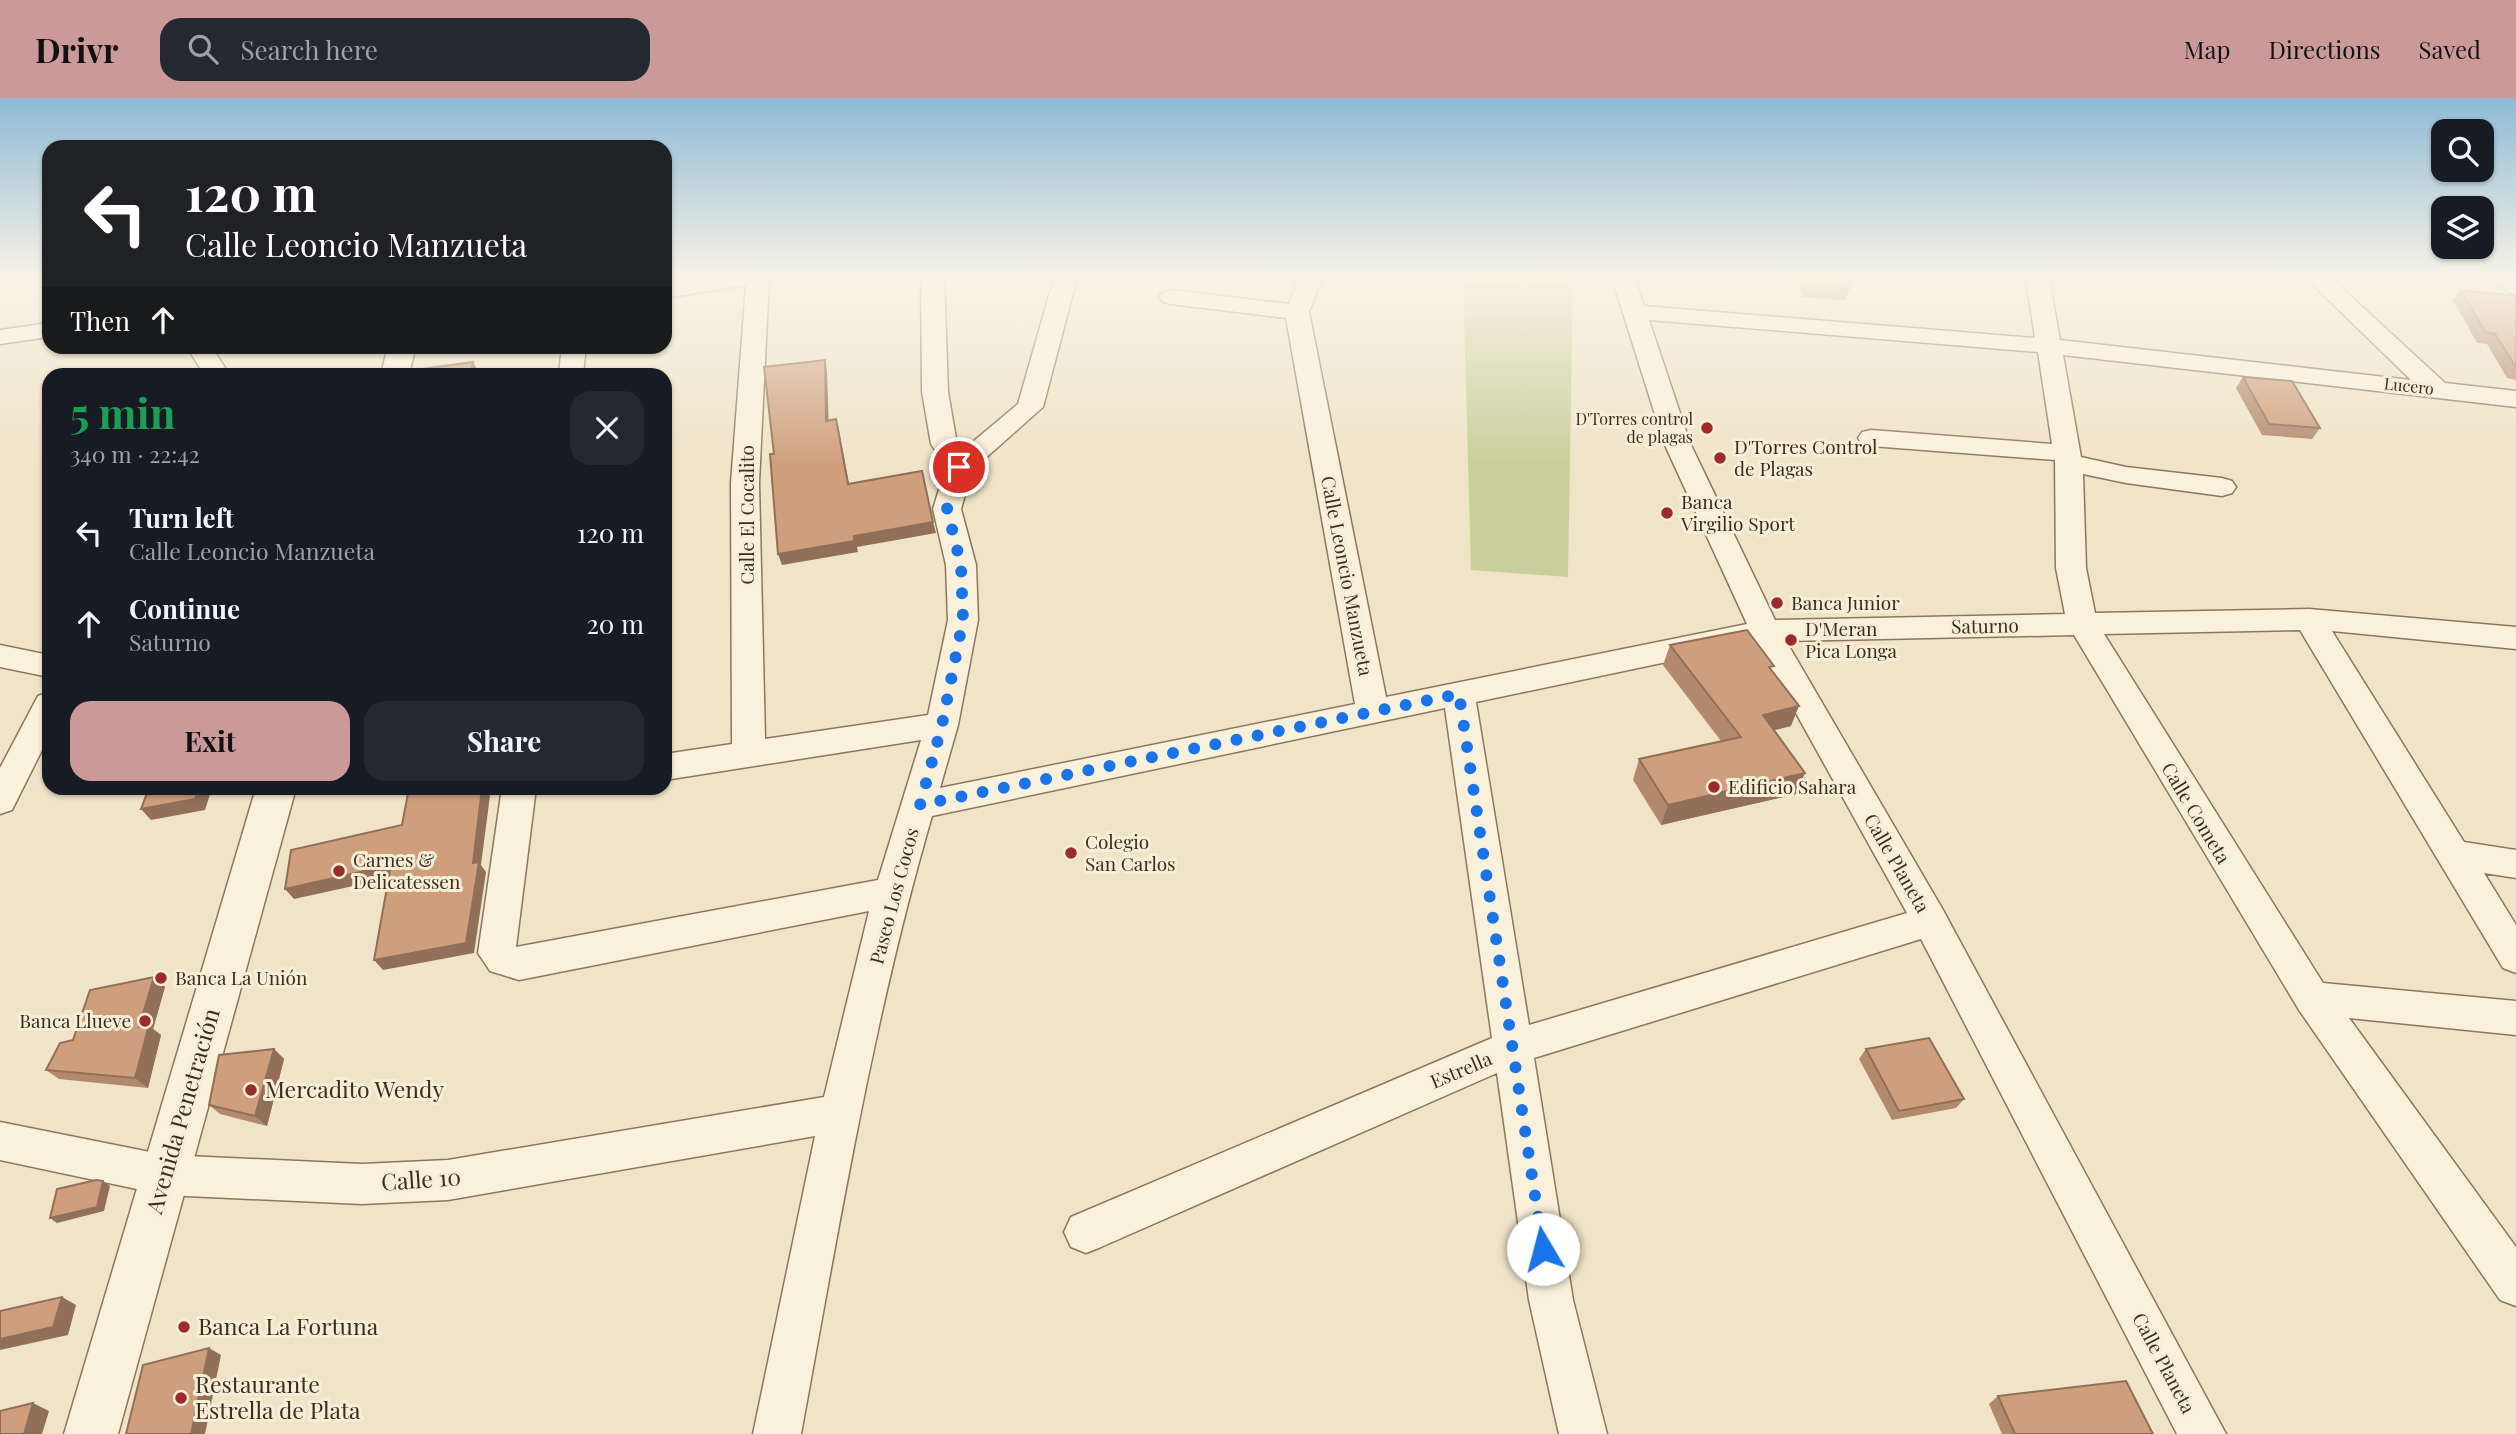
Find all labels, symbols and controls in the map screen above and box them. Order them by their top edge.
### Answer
search box [160,18,650,81]
text: Drivr [35,27,118,71]
icon: search [184,30,222,68]
text: Search here [240,32,378,67]
text: Map [2184,33,2230,65]
text: Directions [2268,33,2381,65]
text: Saved [2419,33,2481,65]
map controls [2431,119,2494,259]
button: search [2431,119,2494,182]
text: 120 m [185,159,317,224]
icon: left [70,168,161,259]
button: layers [2431,196,2494,259]
text: Calle Leoncio Manzueta [185,222,527,265]
icon: ahead [144,301,182,339]
text: Then [70,303,130,338]
street label: Lucero [2383,372,2435,399]
text: 5 min [70,384,175,440]
button: close [570,391,644,465]
place label: D'Torres control de plagas [1575,408,1693,447]
marker: D'Torres control de plagas [1699,420,1715,436]
place label: D'Torres Control de Plagas [1734,433,1878,481]
pin [929,437,989,497]
text: 340 m · 22:42 [70,438,200,469]
street label: Calle El Cocalito [733,445,759,585]
icon: arrive [940,448,978,486]
marker: D'Torres Control de Plagas [1712,450,1728,466]
street label: Calle Leoncio Manzueta [1316,474,1380,679]
place label: Banca Virgilio Sport [1680,488,1795,536]
text: Turn left [129,500,234,535]
marker: Banca Virgilio Sport [1659,505,1675,521]
icon: left [70,514,108,552]
text: 120 m [577,515,644,550]
text: Calle Leoncio Manzueta [129,535,375,566]
place label: Banca Junior [1791,589,1900,615]
text: Continue [129,591,240,626]
marker: Banca Junior [1769,595,1785,611]
icon: ahead [70,605,108,643]
text: 20 m [586,606,644,641]
street label: Saturno [1951,611,2019,639]
place label: D'Meran Pica Longa [1805,615,1897,663]
text: Saturno [129,626,211,657]
marker: D'Meran Pica Longa [1783,632,1799,648]
button: Exit [70,701,350,781]
button: Share [364,701,644,781]
street label: Calle Cometa [2156,757,2238,868]
place label: Edificio Sahara [1728,773,1857,799]
marker: Edificio Sahara [1706,779,1722,795]
street label: Calle Planeta [1859,808,1937,917]
street label: Paseo Los Cocos [862,825,924,967]
place label: Colegio San Carlos [1085,828,1176,876]
marker: Colegio San Carlos [1063,845,1079,861]
place label: Carnes & Delicatessen [353,846,461,894]
marker: Carnes & Delicatessen [331,863,347,879]
place label: Banca La Unión [175,964,308,990]
marker: Banca La Unión [153,970,169,986]
street label: Avenida Penetración [137,1004,226,1218]
place label: Banca Llueve [19,1007,131,1033]
marker: Banca Llueve [137,1013,153,1029]
street label: Estrella [1426,1044,1496,1094]
place label: Mercadito Wendy [265,1073,444,1104]
marker: Mercadito Wendy [243,1082,259,1098]
street label: Calle 10 [380,1160,462,1197]
position arrow [1506,1212,1580,1286]
street label: Calle Planeta [2127,1308,2203,1418]
place label: Banca La Fortuna [198,1310,379,1341]
marker: Banca La Fortuna [176,1319,192,1335]
place label: Restaurante Estrella de Plata [195,1368,361,1425]
marker: Restaurante Estrella de Plata [173,1390,189,1406]

